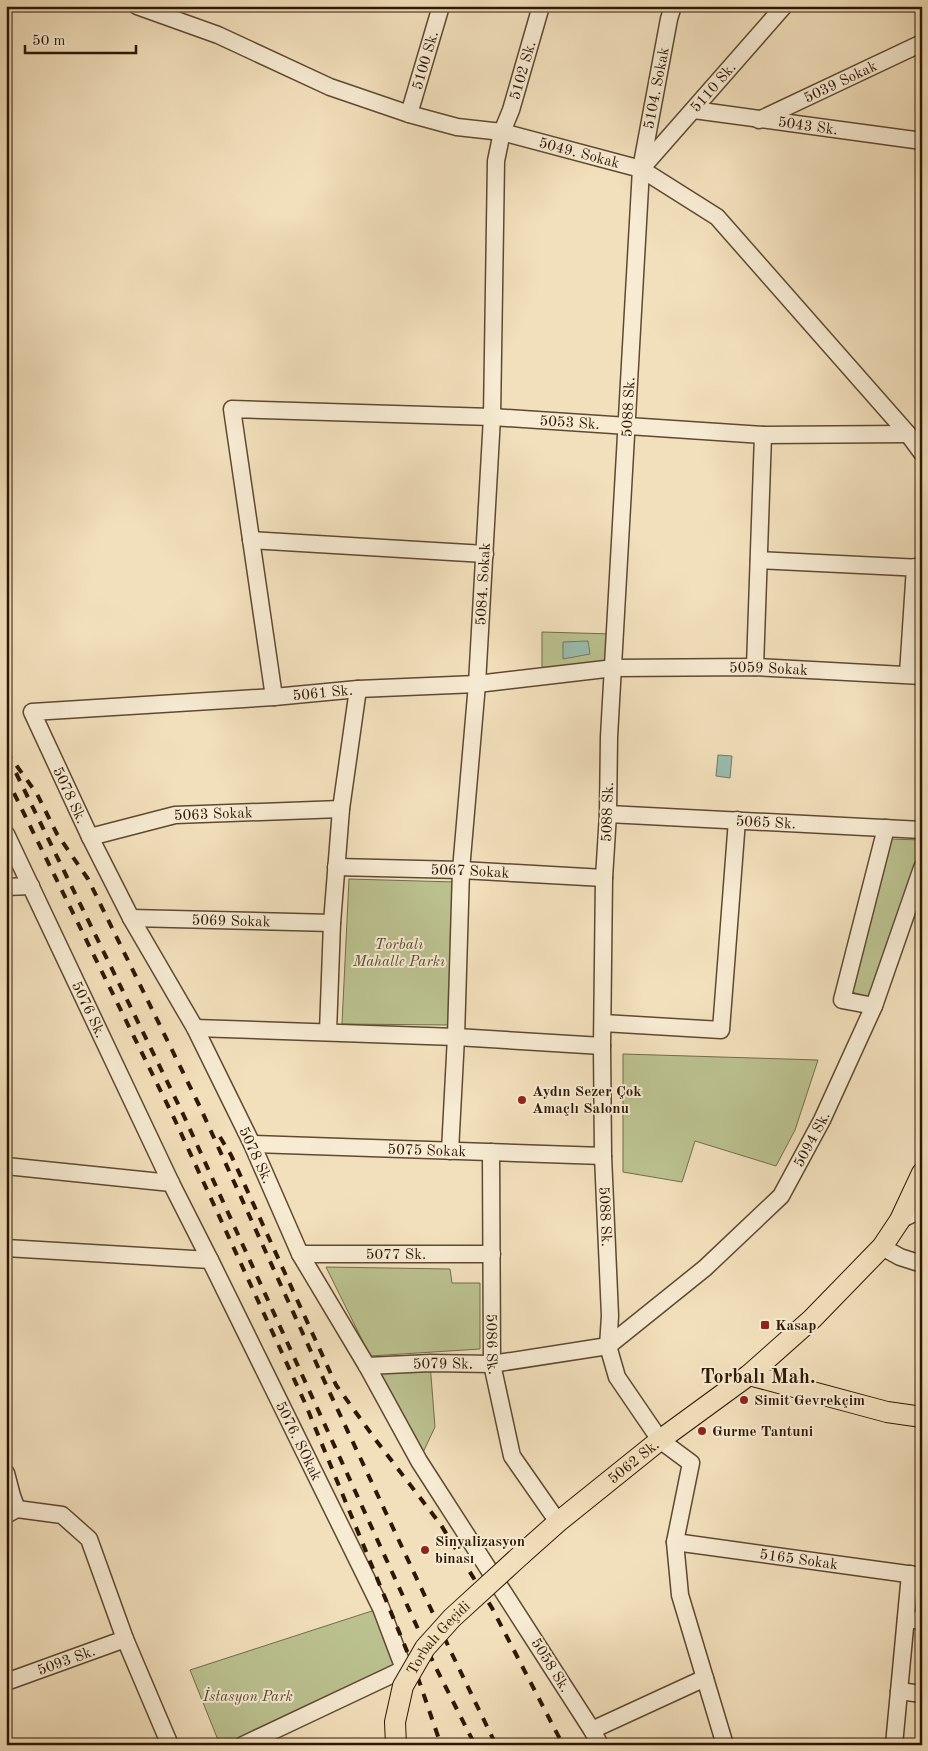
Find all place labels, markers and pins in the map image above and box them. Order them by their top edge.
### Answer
place label: Aydın Sezer Çok Amaçlı Salonu [532,1085,642,1117]
marker: Aydın Sezer Çok Amaçlı Salonu [516,1094,528,1106]
marker: Kasap [759,1319,771,1331]
place label: Kasap [775,1319,816,1334]
marker: Simit Gevrekçim [738,1394,750,1406]
place label: Simit Gevrekçim [754,1394,865,1409]
marker: Gurme Tantuni [696,1425,708,1437]
place label: Gurme Tantuni [712,1425,813,1440]
place label: Sinyalizasyon binası [435,1535,525,1567]
marker: Sinyalizasyon binası [419,1544,431,1556]

